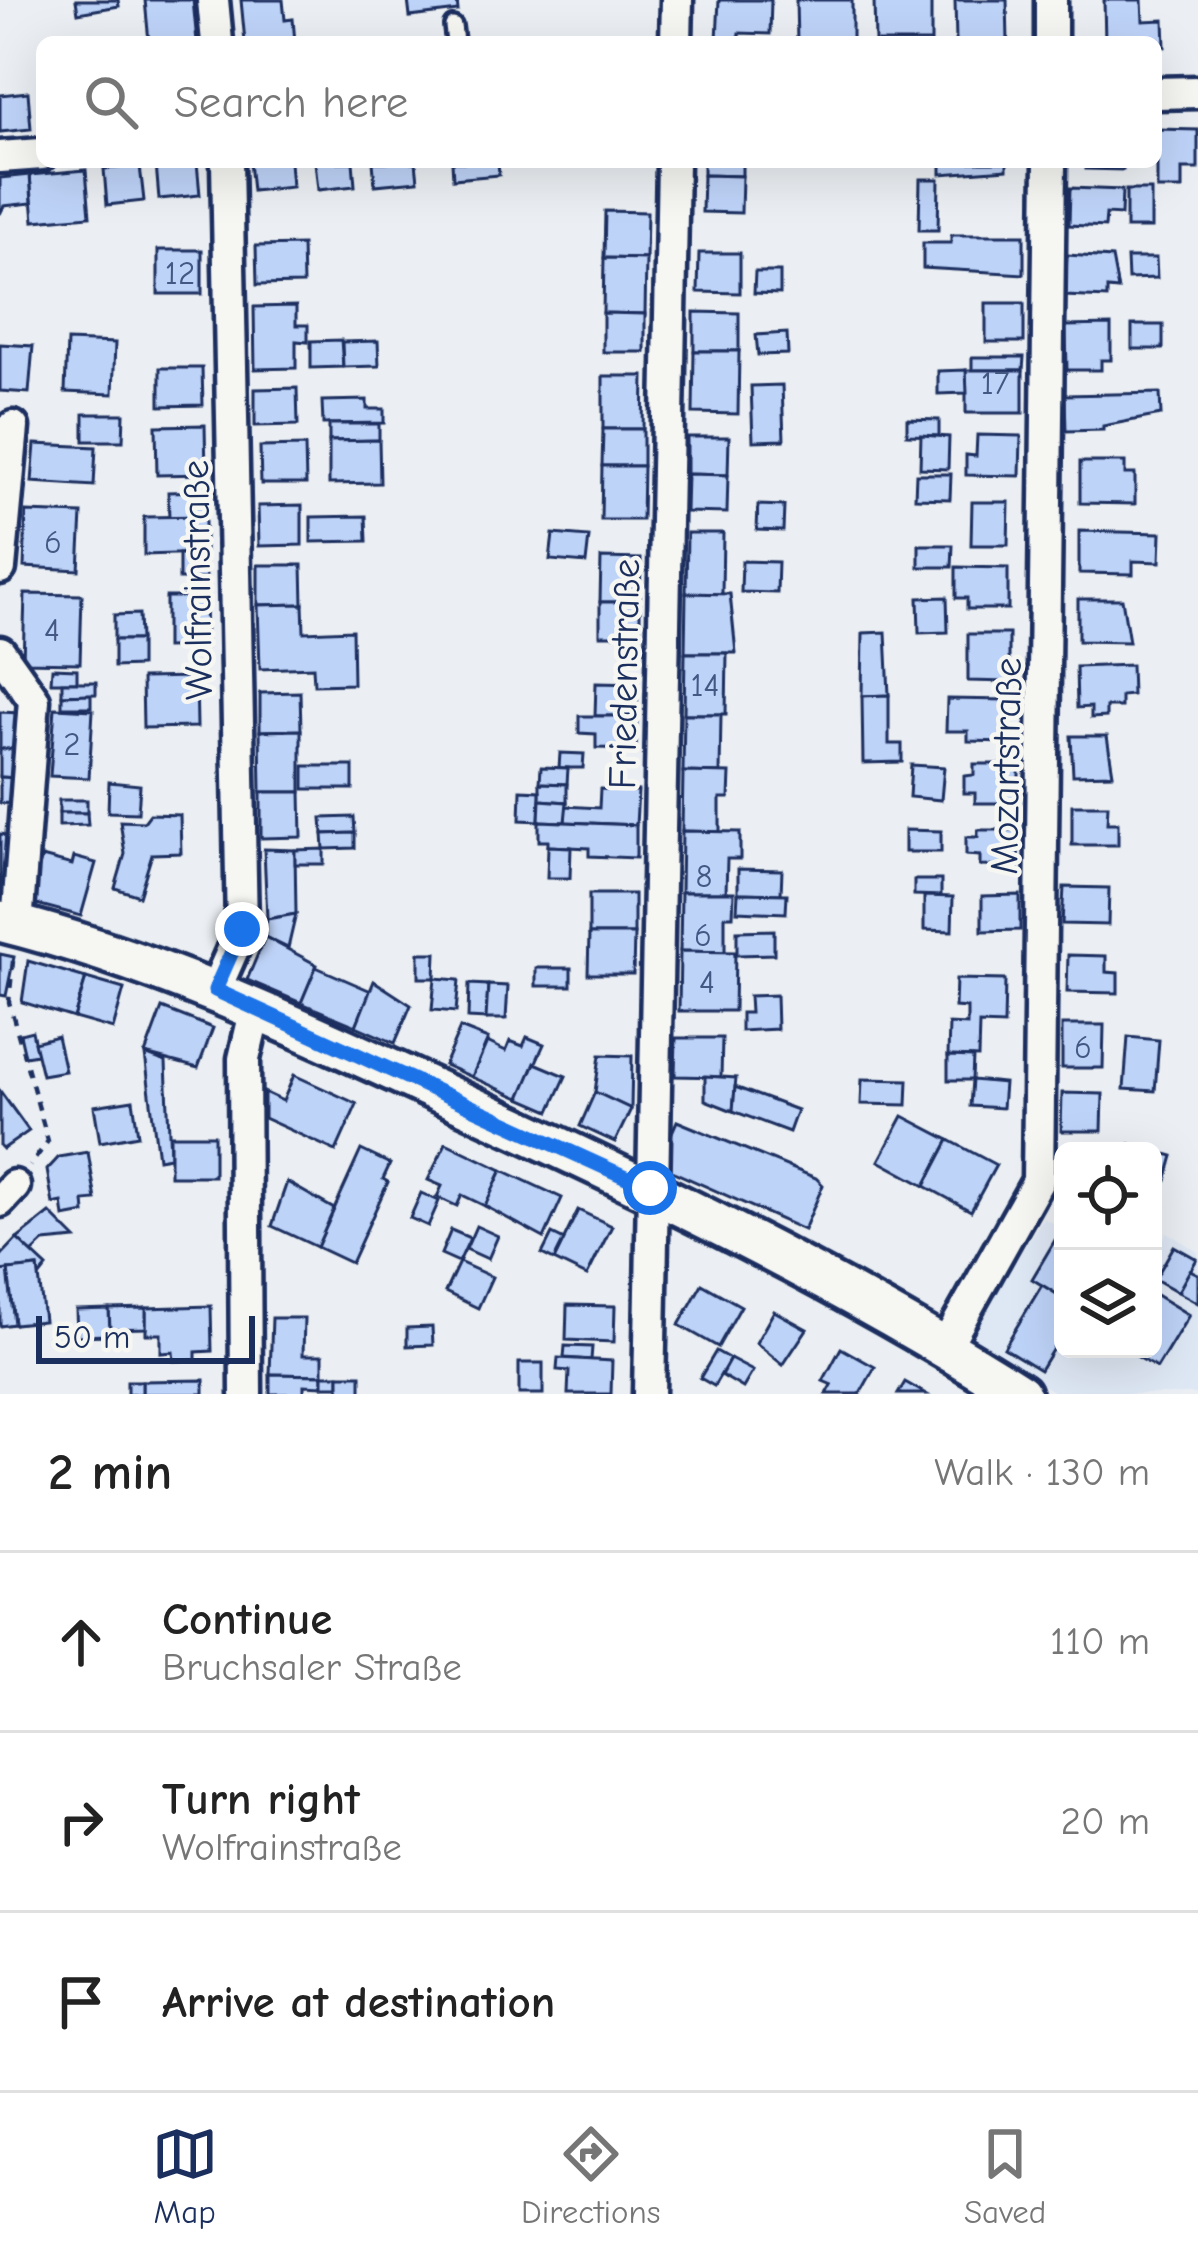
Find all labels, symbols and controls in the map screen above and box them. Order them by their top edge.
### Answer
search box [36,36,1162,168]
icon: search [78,69,144,135]
text: Search here [174,76,408,128]
house number: 12 [165,254,195,292]
house number: 17 [981,364,1010,402]
street label: Wolfrainstraße [173,460,222,700]
house number: 6 [44,523,62,561]
street label: Friedenstraße [600,558,649,790]
house number: 4 [44,611,60,649]
street label: Mozartstraße [982,657,1031,875]
house number: 14 [691,666,719,704]
house number: 2 [63,725,81,763]
house number: 8 [696,857,713,895]
route end [215,902,269,956]
house number: 6 [694,916,712,954]
house number: 4 [699,963,715,1001]
house number: 6 [1074,1028,1092,1066]
map controls [1054,1142,1162,1358]
button: locate [1054,1142,1162,1250]
route start [623,1161,677,1215]
button: layers [1054,1250,1162,1358]
scale bar [36,1310,255,1363]
text: 50 m [54,1318,130,1356]
text: 2 min [48,1443,172,1502]
text: Walk · 130 m [934,1450,1150,1495]
text: Continue [162,1593,332,1645]
icon: ahead [48,1609,114,1675]
text: 110 m [1050,1619,1150,1664]
text: Bruchsaler Straße [162,1645,462,1690]
text: Turn right [162,1773,360,1825]
icon: right [48,1789,114,1855]
text: 20 m [1061,1799,1150,1844]
text: Wolfrainstraße [162,1825,402,1870]
icon: arrive [48,1969,114,2035]
text: Arrive at destination [162,1976,555,2028]
tab: Map [152,2121,218,2231]
tab: Directions [521,2121,661,2231]
tab: Saved [964,2121,1046,2231]

